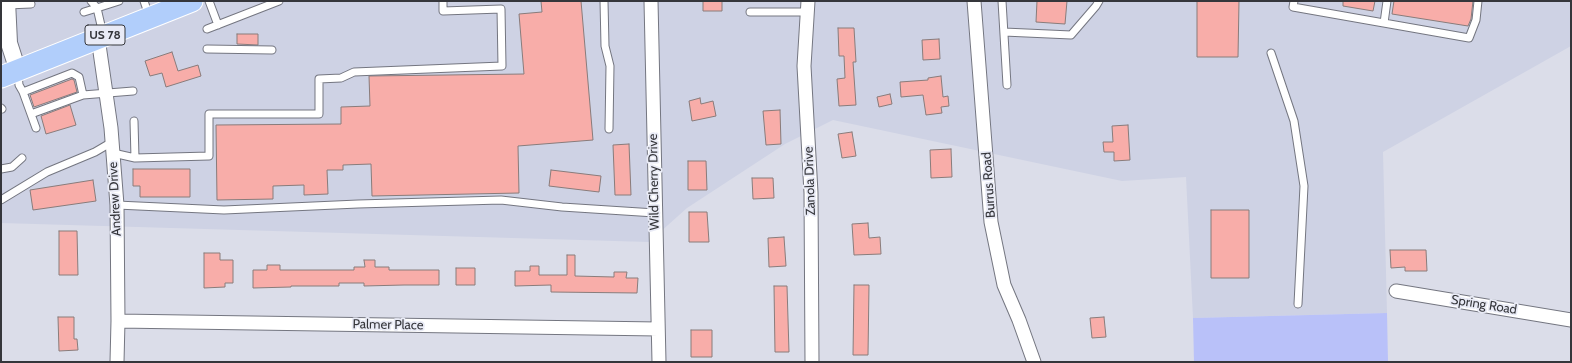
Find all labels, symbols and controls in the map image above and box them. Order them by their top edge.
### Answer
road number: US 78 [85,25,125,45]
street label: Wild Cherry Drive [645,134,663,230]
street label: Zanola Drive [801,146,819,216]
street label: Burrus Road [979,152,999,218]
street label: Andrew Drive [105,161,125,237]
street label: Spring Road [1450,292,1518,318]
street label: Palmer Place [352,317,424,333]

